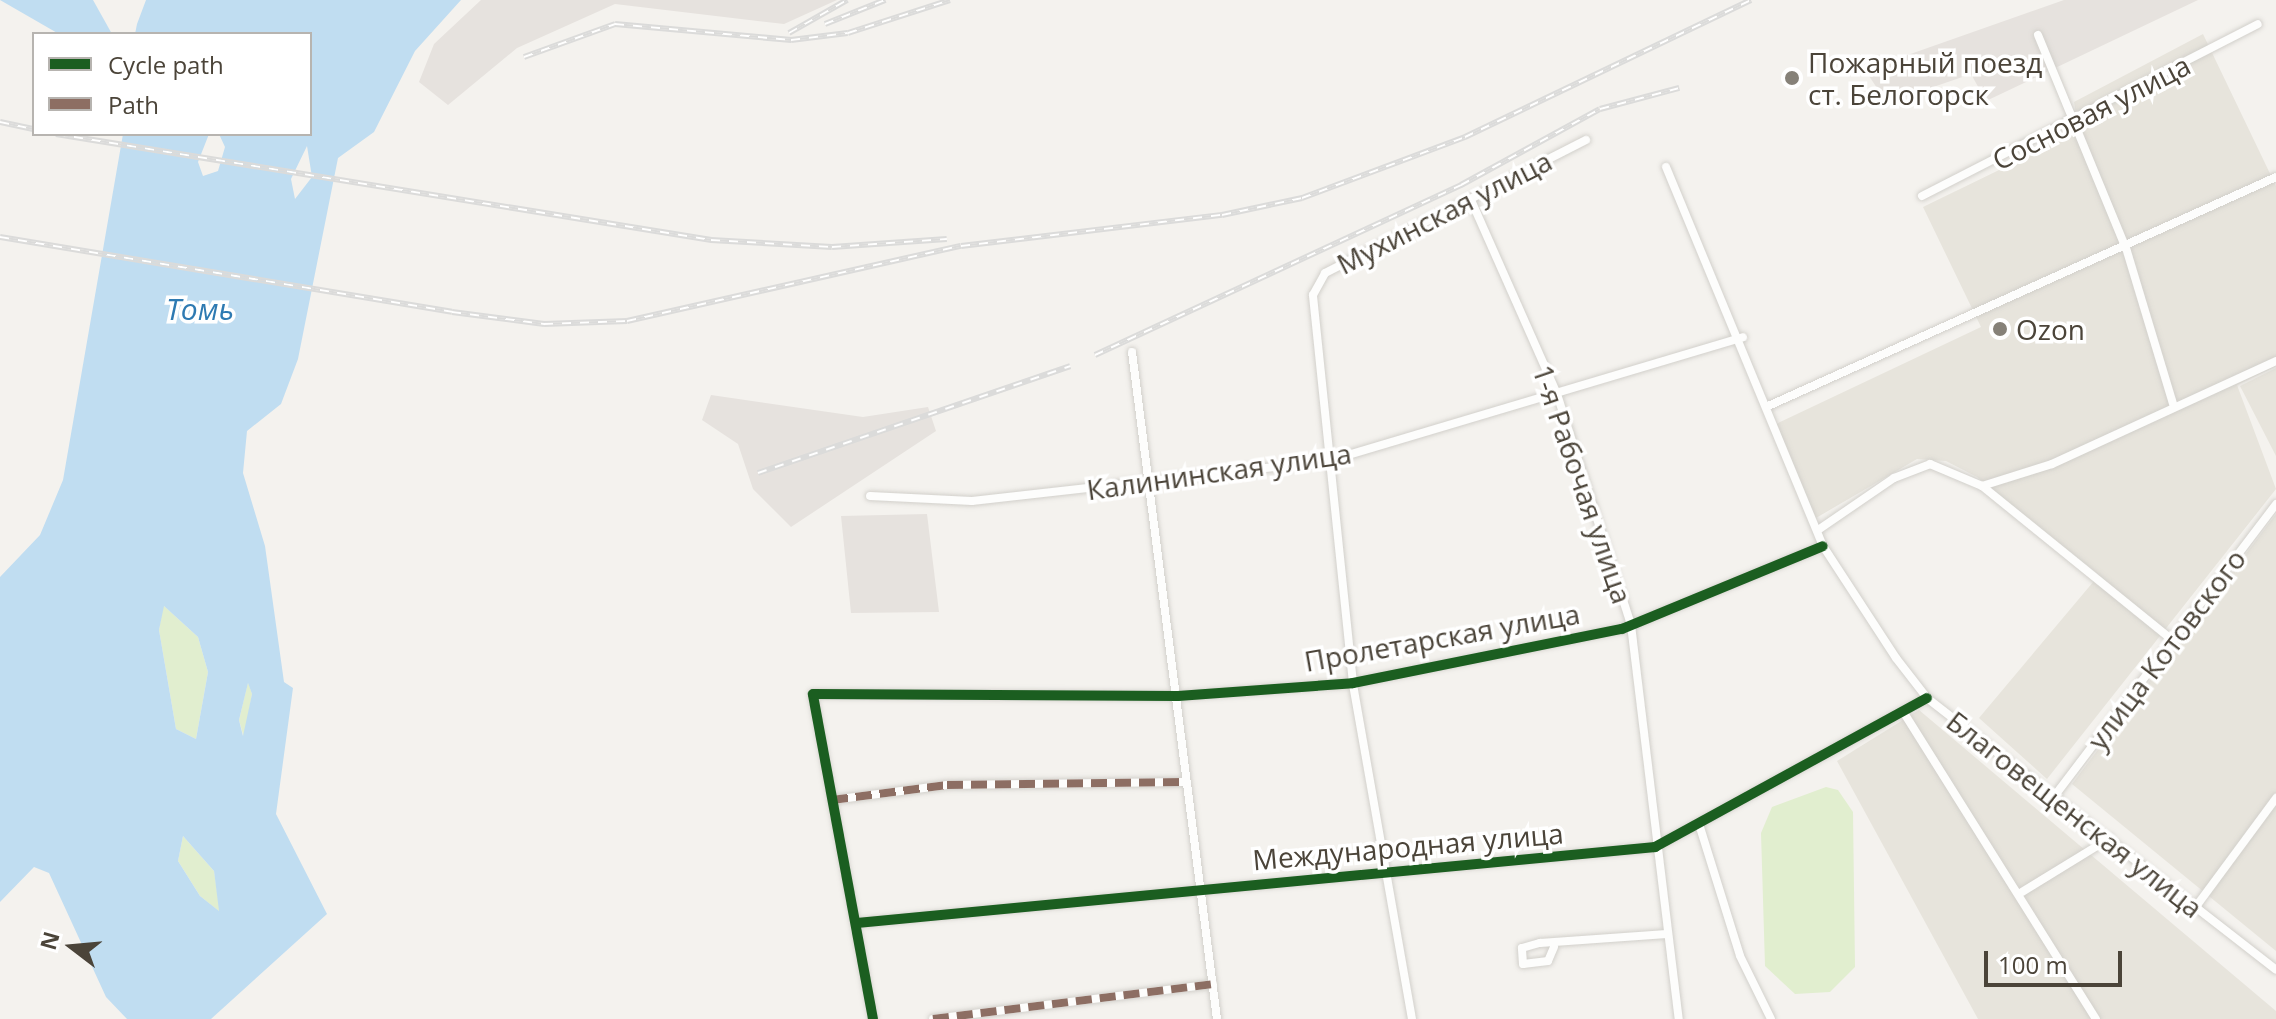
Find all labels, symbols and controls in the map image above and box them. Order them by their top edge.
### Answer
legend [32,32,312,136]
place label: Пожарный поезд ст. Белогорск [1808,45,2042,111]
text: Cycle path [108,48,224,81]
street label: Сосновая улица [1986,48,2196,176]
marker: Пожарный поезд ст. Белогорск [1783,69,1801,87]
text: Path [108,88,159,121]
street label: Мухинская улица [1331,143,1557,281]
water label: Томь [166,291,234,327]
place label: Ozon [2016,312,2085,346]
marker: Ozon [1991,320,2009,338]
street label: 1-я Рабочая улица [1526,360,1640,608]
street label: Калининская улица [1085,436,1353,506]
street label: улица Котовского [2080,542,2252,756]
street label: Пролетарская улица [1302,596,1582,678]
street label: Благовещенская улица [1940,704,2210,924]
street label: Международная улица [1251,816,1565,876]
north arrow [32,907,112,987]
text: N [32,928,66,953]
scale bar [1988,935,2126,985]
text: 100 m [1998,948,2068,981]

